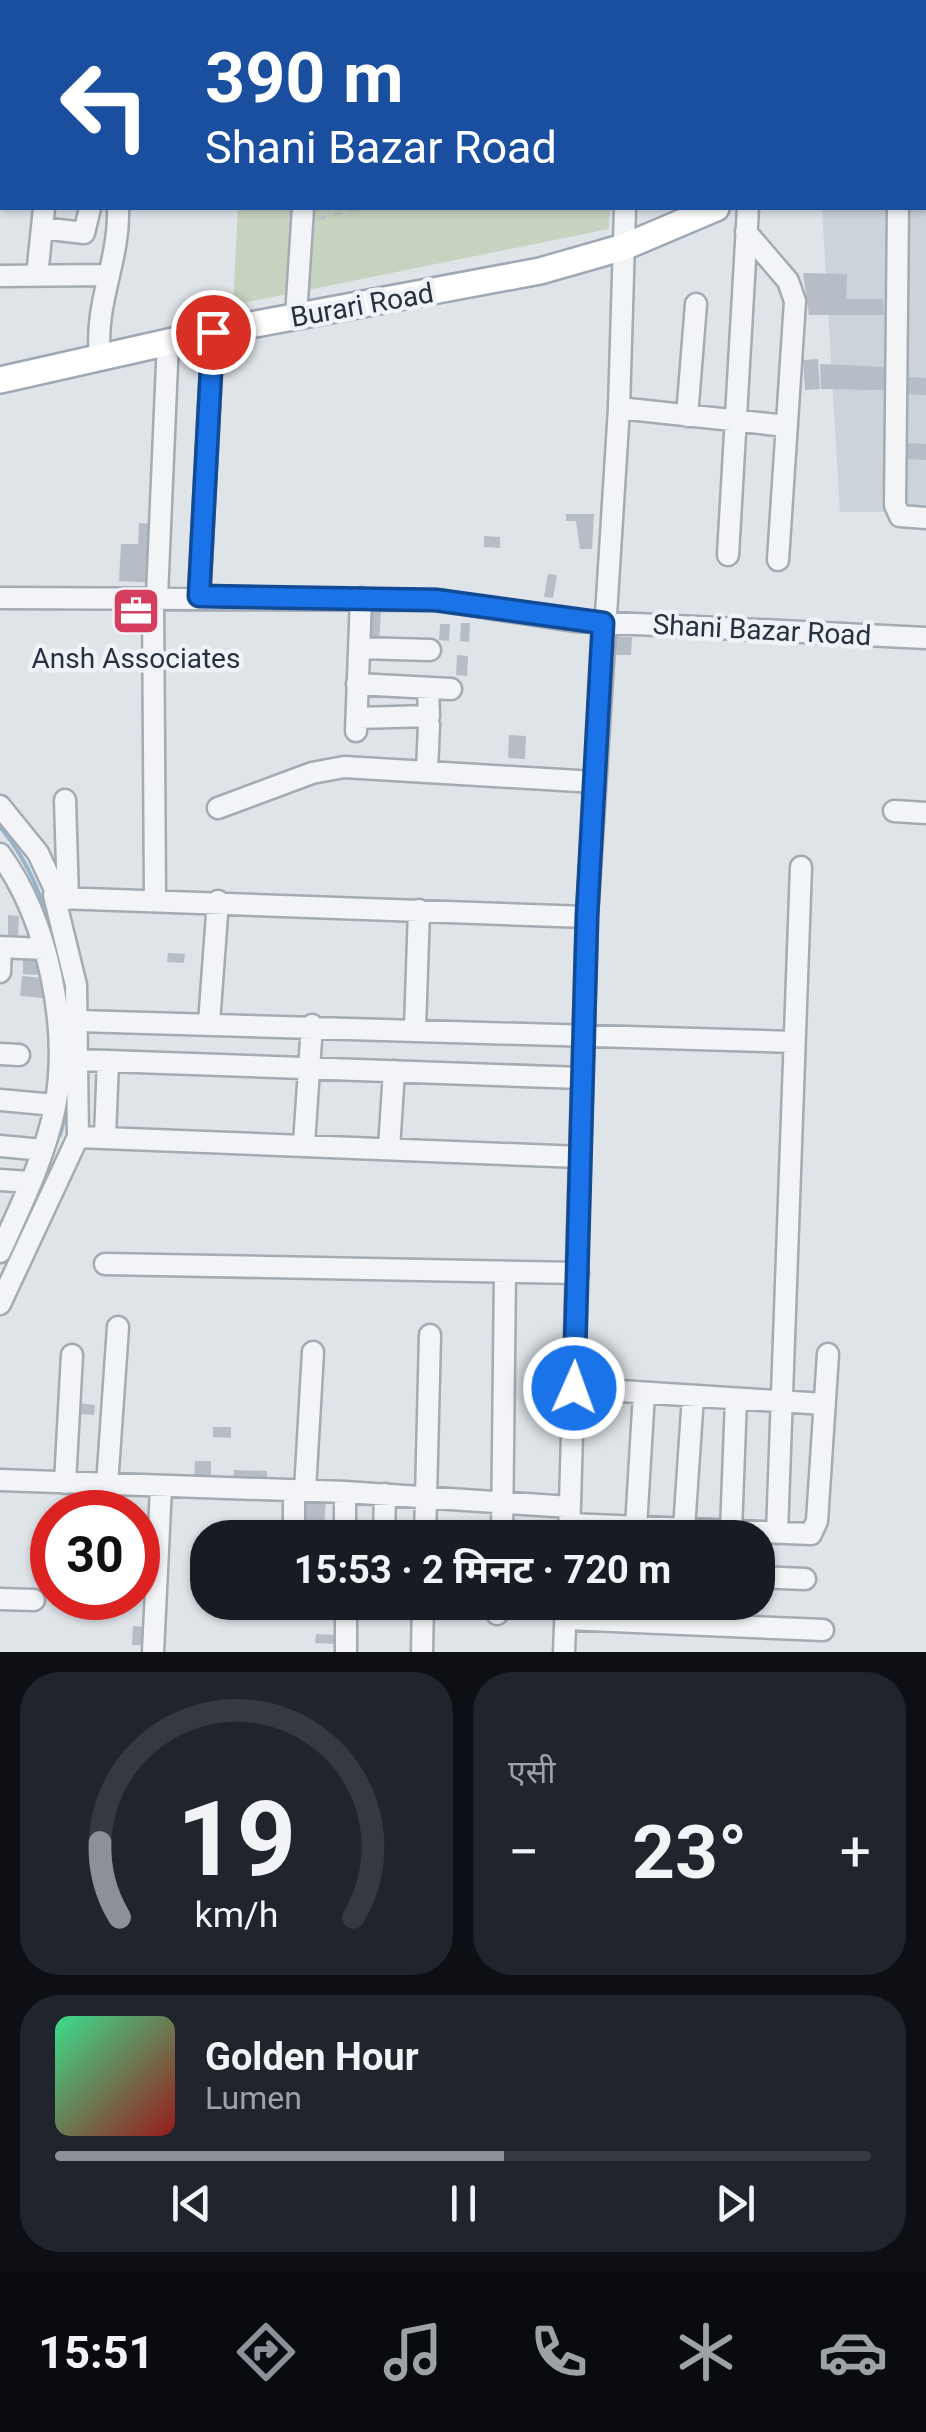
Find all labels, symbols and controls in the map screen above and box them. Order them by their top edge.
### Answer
text: 390 m [205,37,404,119]
icon: left [40,40,170,170]
text: Shani Bazar Road [205,121,557,174]
street label: Burari Road [288,276,436,334]
pin [171,290,256,375]
icon: arrive [186,305,241,360]
office icon: Ansh Associates [110,585,162,637]
street label: Shani Bazar Road [652,608,872,652]
place label: Ansh Associates [32,642,240,675]
position arrow [522,1336,626,1440]
speed limit sign: 30 [30,1490,160,1620]
text: 15:53 · 2 मिनट · 720 m [294,1548,671,1592]
text: एसी [508,1753,556,1791]
text: 19 [177,1779,296,1900]
text: 23° [632,1808,747,1896]
text: − [508,1820,539,1884]
text: + [840,1820,871,1884]
text: km/h [195,1894,278,1936]
text: Golden Hour [205,2035,419,2079]
text: Lumen [205,2079,302,2117]
icon: previous [164,2176,219,2231]
icon: pause [436,2176,491,2231]
icon: next [708,2176,763,2231]
icon: directions [231,2317,301,2387]
icon: music [378,2317,448,2387]
icon: phone [524,2317,594,2387]
icon: climate [671,2317,741,2387]
icon: car [818,2317,888,2387]
text: 15:51 [38,2326,154,2379]

